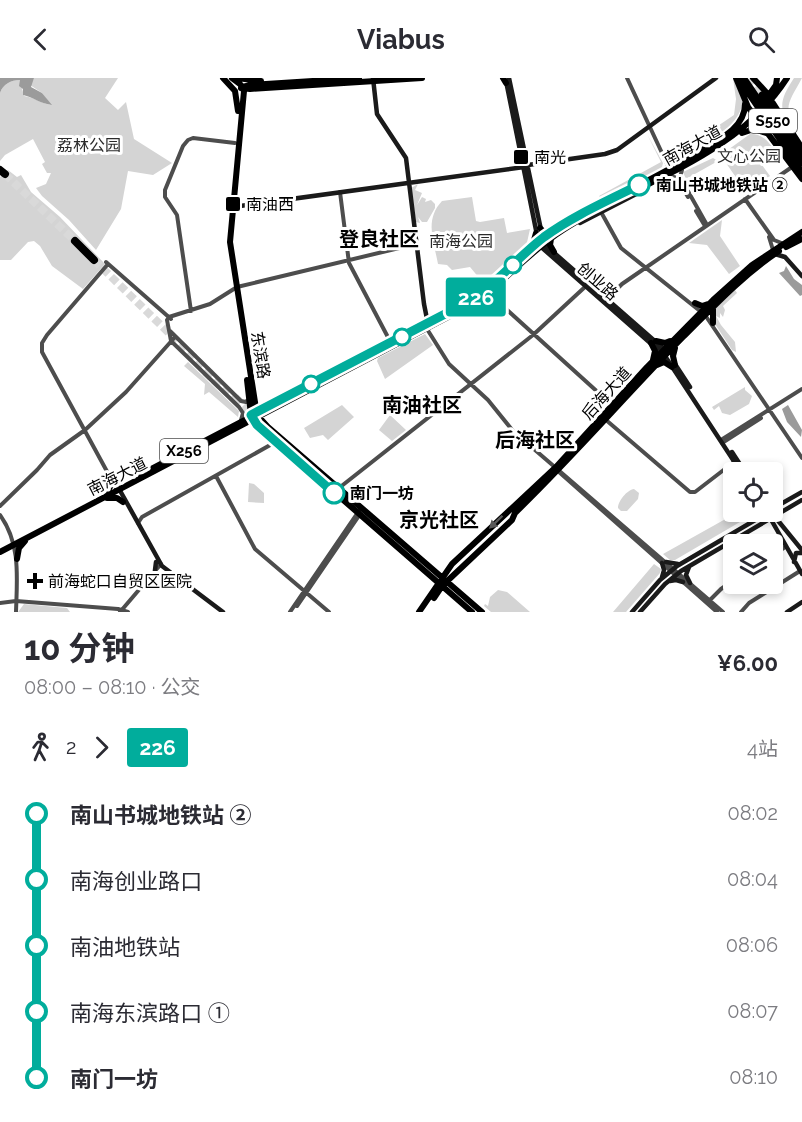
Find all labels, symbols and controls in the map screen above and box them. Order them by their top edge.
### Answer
icon: back [24,23,57,56]
icon: search [745,23,778,56]
text: Viabus [357,24,445,55]
road number: S550 [749,109,797,133]
street label: 南海大道 [660,122,725,169]
park label: 荔林公园 [57,136,121,155]
park label: 文心公园 [717,147,781,166]
marker: 南光 [512,148,530,166]
place label: 南光 [534,148,566,167]
marker: 南山书城地铁站 ② [628,174,650,196]
place label: 南山书城地铁站 ② [656,176,788,195]
marker: 南油西 [224,195,242,213]
place label: 南油西 [246,195,294,214]
district label: 登良社区 [339,227,419,251]
park label: 南海公园 [429,232,493,251]
unlabelled marker [504,256,522,274]
street label: 创业路 [573,258,622,304]
line badge: 226 [442,278,510,316]
text: 226 [458,285,494,310]
unlabelled marker [393,328,411,346]
street label: 东滨路 [247,330,274,380]
street label: 后海大道 [578,363,635,423]
unlabelled marker [302,375,320,393]
district label: 南油社区 [382,393,462,417]
district label: 后海社区 [495,428,575,452]
road number: X256 [160,439,208,463]
street label: 南海大道 [84,453,150,499]
map controls [723,462,783,594]
button: locate [723,462,783,522]
marker: 南门一坊 [323,482,345,504]
place label: 南门一坊 [350,484,414,503]
district label: 京光社区 [399,508,479,532]
one-way arrow [488,515,503,529]
button: layers [723,534,783,594]
marker: 前海蛇口自贸区医院 [26,572,44,590]
place label: 前海蛇口自贸区医院 [48,572,192,591]
text: 10 分钟 [24,629,134,668]
text: ¥6.00 [717,650,778,676]
text: 08:00 – 08:10 · 公交 [24,675,201,699]
icon: walk [24,731,57,764]
icon: forward [85,731,118,764]
text: 2 [66,735,76,759]
text: 226 [139,735,176,760]
text: 4站 [747,737,778,761]
text: 08:02 [727,801,778,825]
text: 南山书城地铁站 ② [70,802,251,828]
text: 08:04 [727,867,778,891]
text: 南海创业路口 [70,868,202,894]
text: 08:06 [726,933,778,957]
text: 南油地铁站 [70,934,180,960]
text: 08:07 [727,999,778,1023]
text: 南海东滨路口 ① [70,1000,230,1026]
text: 08:10 [729,1065,778,1089]
text: 南门一坊 [70,1066,158,1092]

